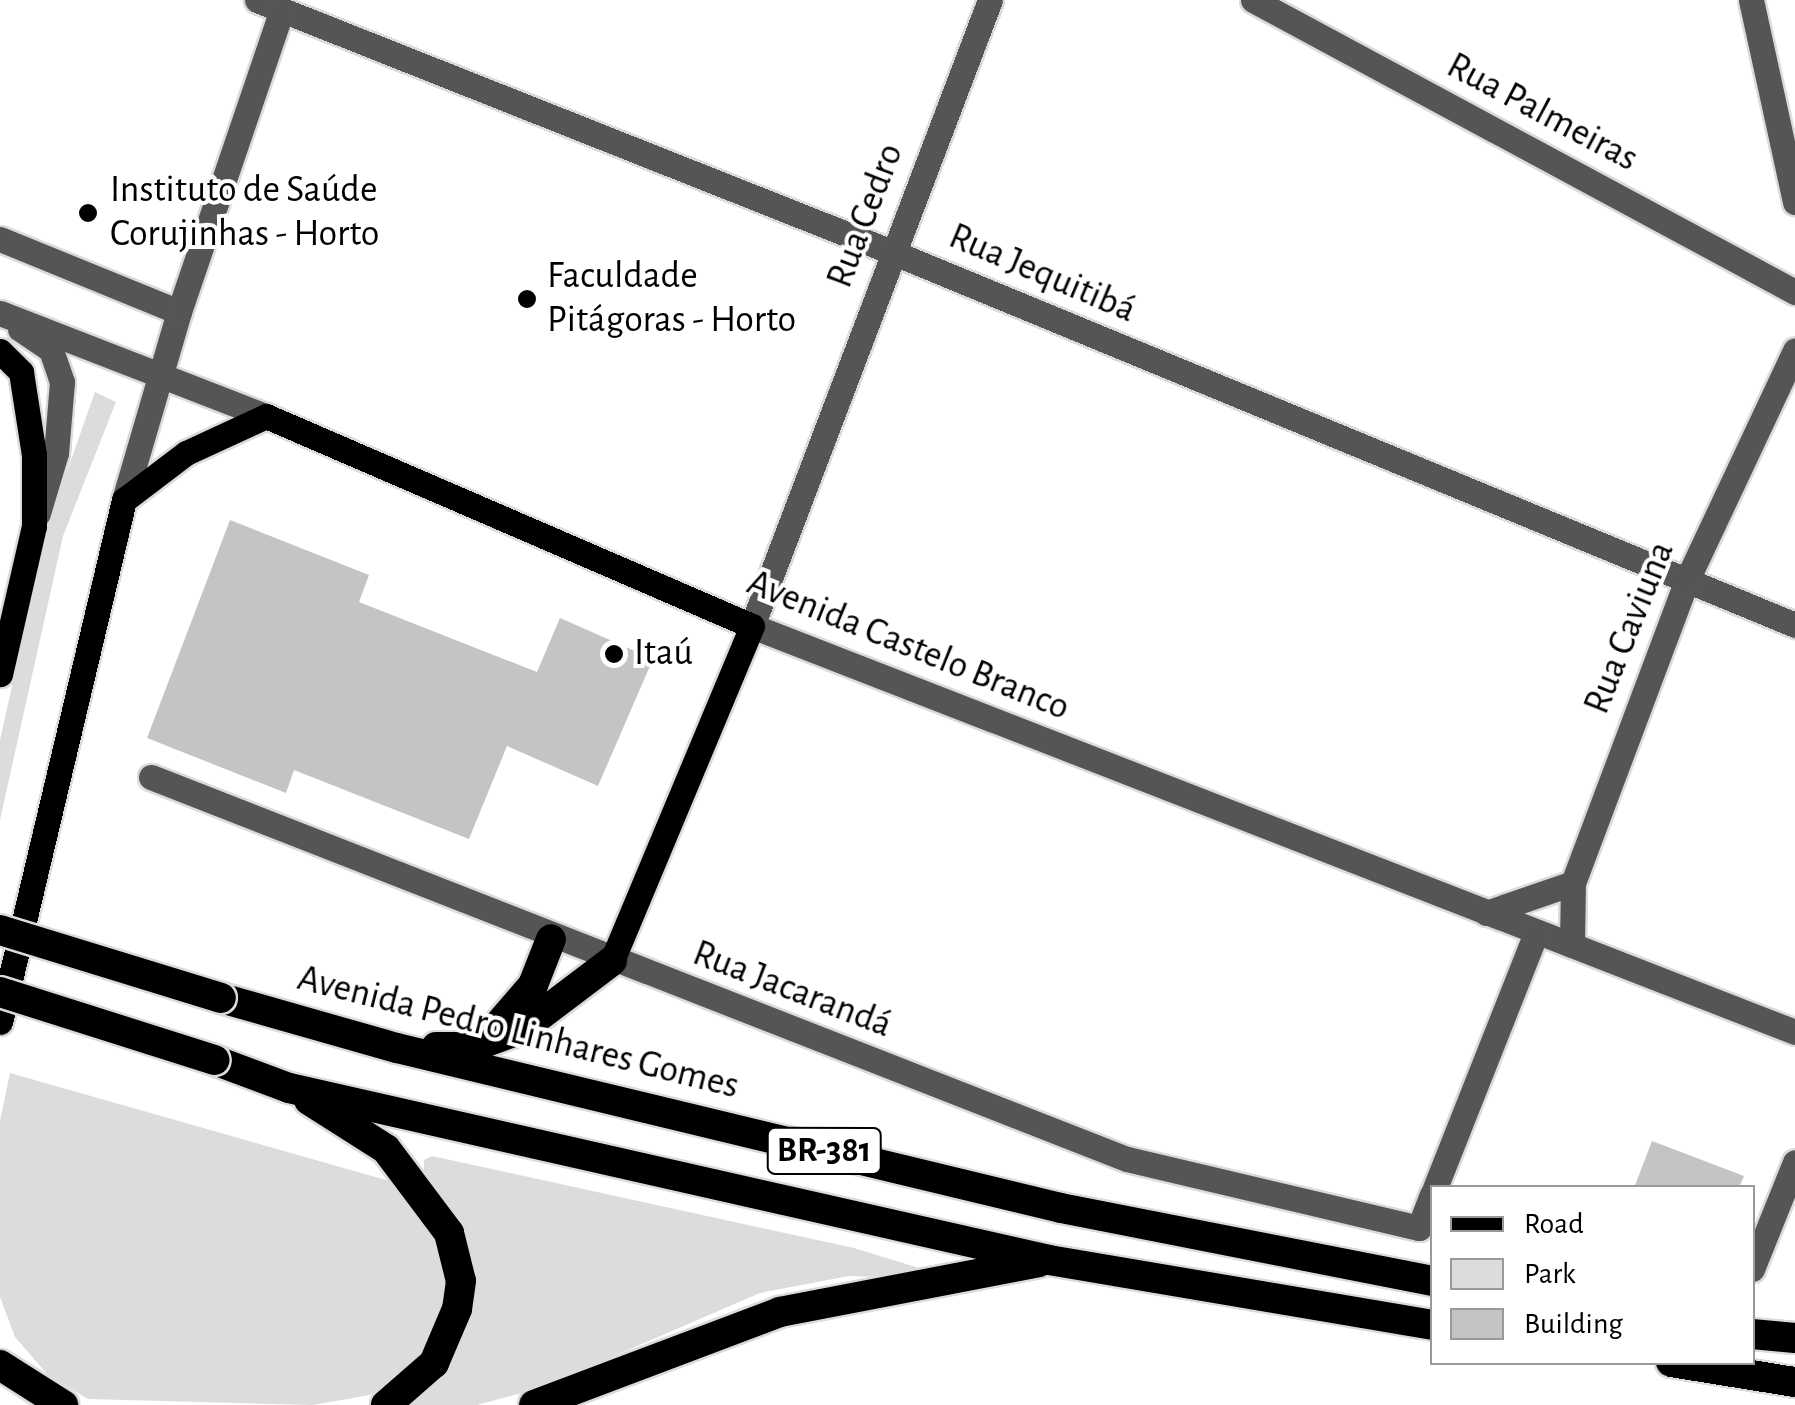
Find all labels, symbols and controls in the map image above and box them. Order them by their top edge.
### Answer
street label: Rua Palmeiras [1439,44,1645,182]
street label: Rua Cedro [818,138,914,294]
place label: Instituto de Saúde Corujinhas - Horto [110,168,379,258]
marker: Instituto de Saúde Corujinhas - Horto [75,200,101,226]
street label: Rua Jequitibá [942,214,1142,334]
place label: Faculdade Pitágoras - Horto [547,254,796,343]
marker: Faculdade Pitágoras - Horto [516,288,538,310]
street label: Rua Caviuna [1575,535,1685,721]
street label: Avenida Castelo Branco [740,561,1076,731]
place label: Itaú [634,631,693,677]
marker: Itaú [603,643,625,665]
street label: Rua Jacarandá [686,931,898,1049]
street label: Avenida Pedro Linhares Gomes [293,956,743,1110]
road number: BR-381 [766,1121,882,1181]
legend [1430,1185,1755,1365]
text: Road [1524,1209,1584,1239]
text: Park [1524,1259,1576,1289]
text: Building [1524,1309,1623,1339]

